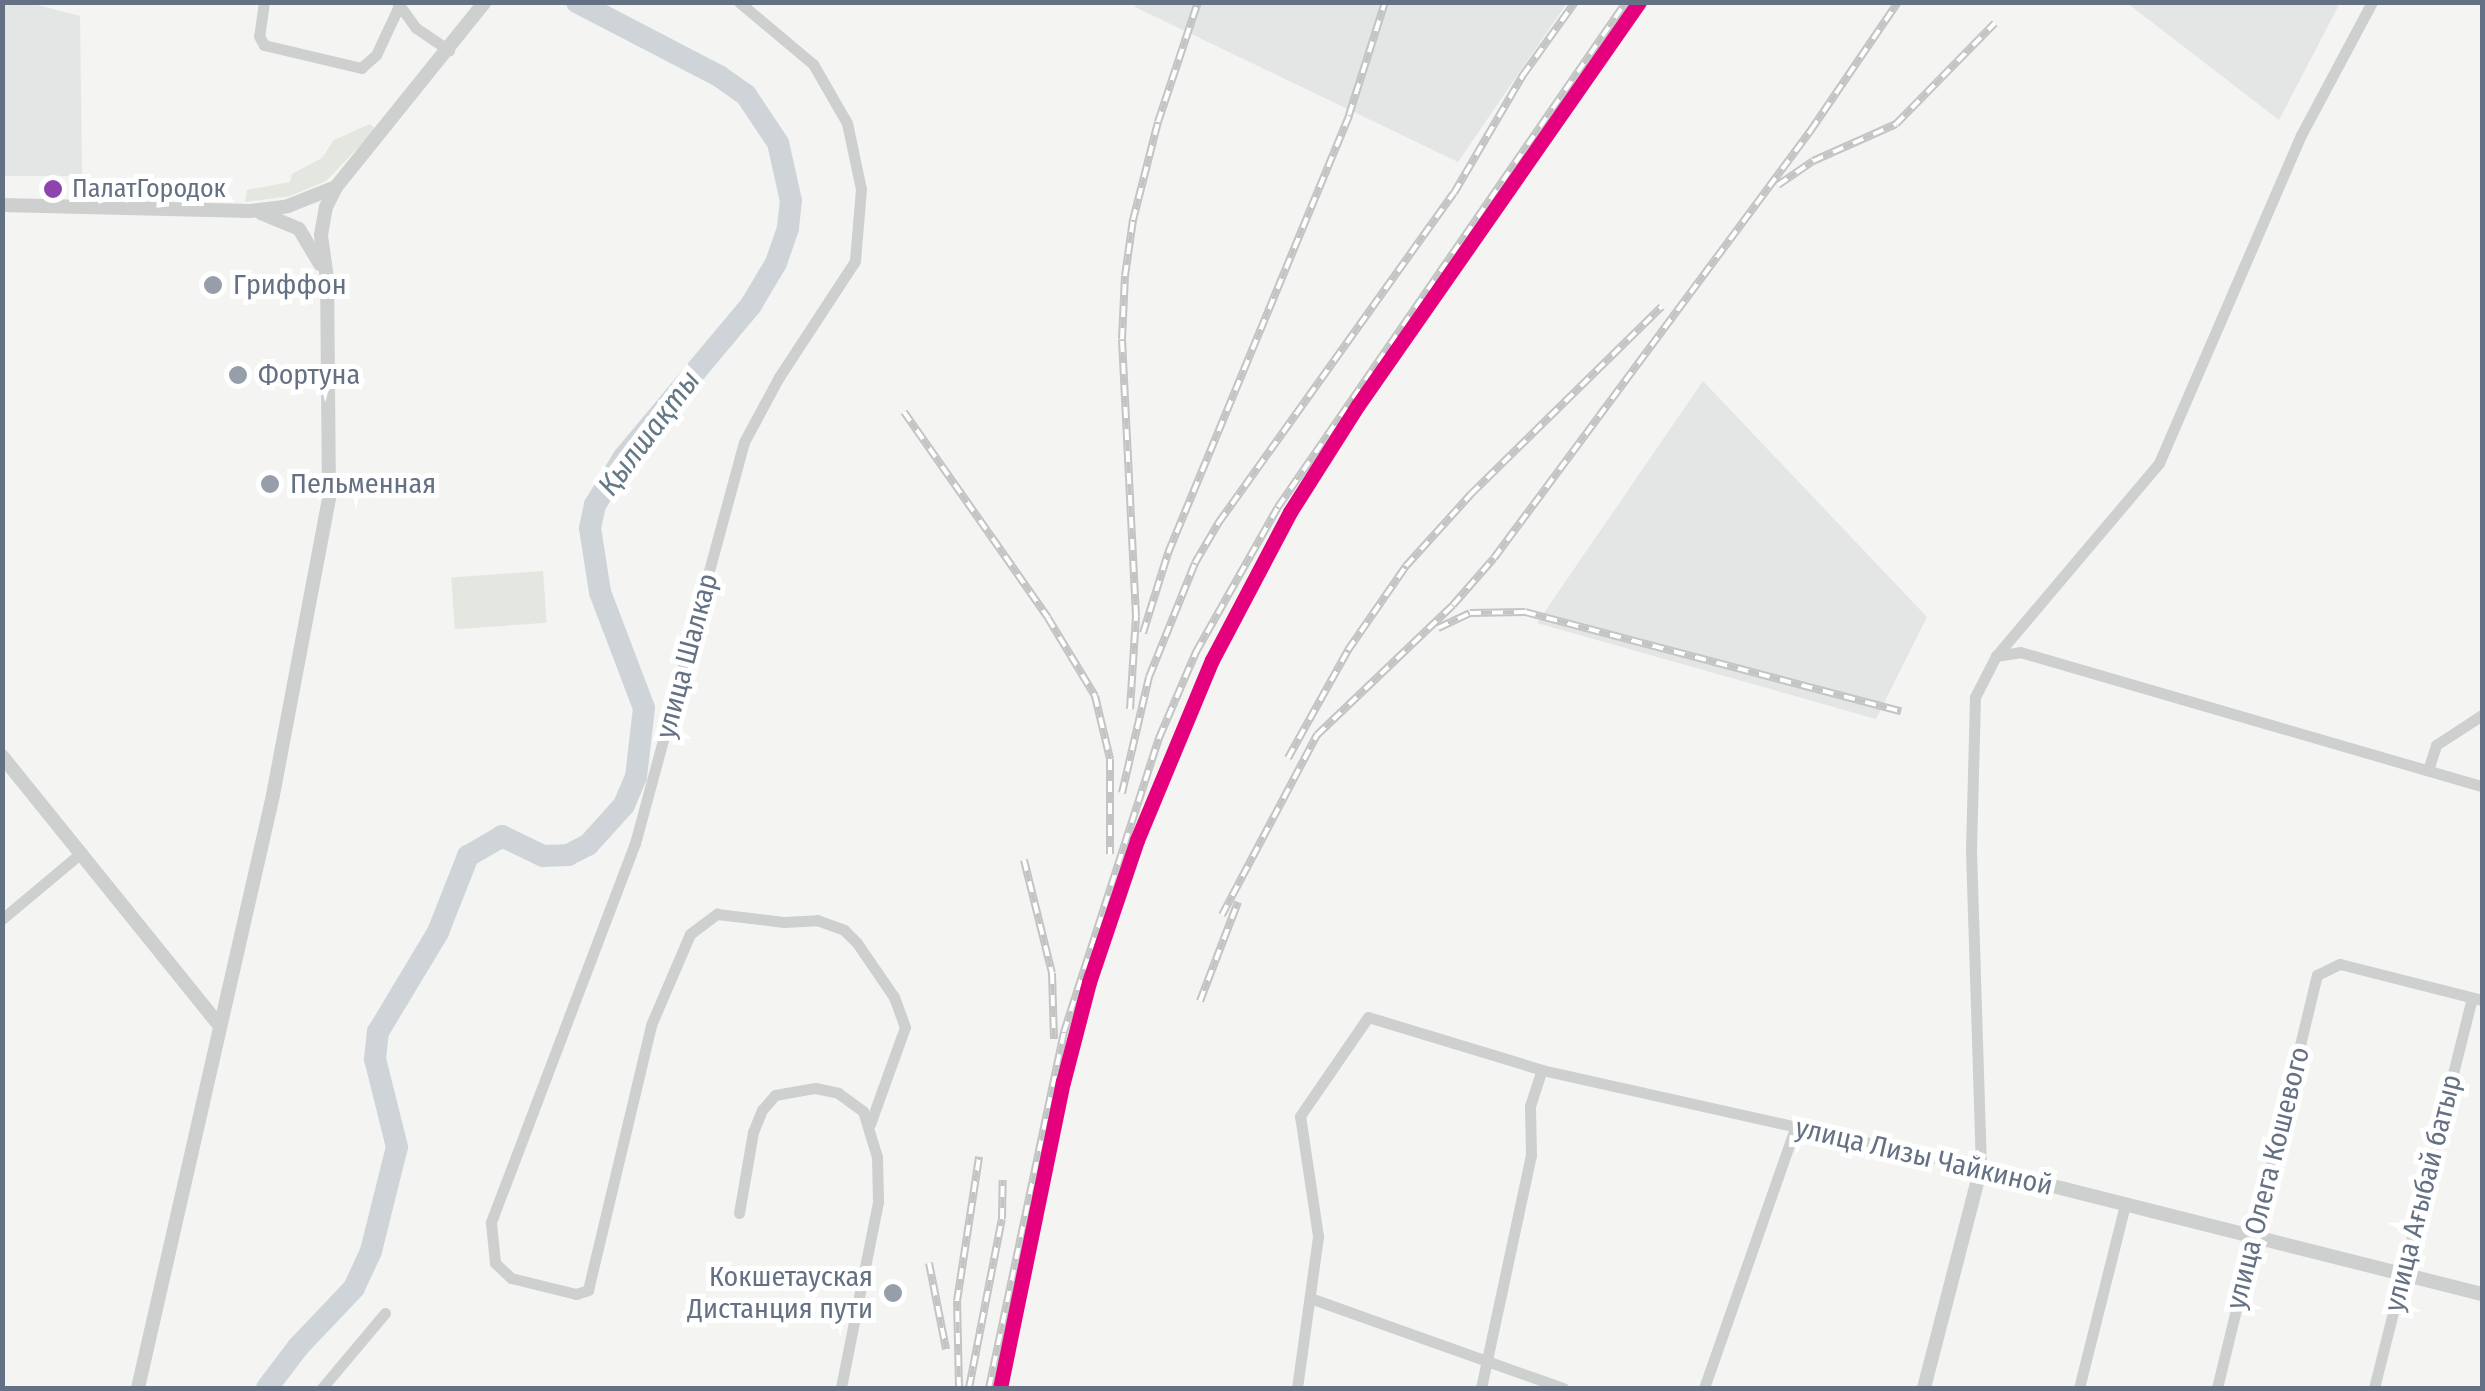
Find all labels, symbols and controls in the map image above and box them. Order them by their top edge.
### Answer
place label: ПалатГородок [72,173,226,205]
marker: ПалатГородок [43,179,63,199]
place label: Гриффон [233,268,347,302]
marker: Гриффон [202,274,224,296]
place label: Фортуна [258,358,360,392]
water label: Қылшақты [590,363,708,503]
marker: Фортуна [227,364,249,386]
place label: Пельменная [290,467,436,501]
marker: Пельменная [259,473,281,495]
street label: улица Шалкар [649,570,725,742]
street label: улица Олега Кошевого [2219,1043,2317,1313]
street label: улица Ағыбай батыр [2377,1071,2469,1315]
street label: улица Лизы Чайкиной [1792,1111,2056,1203]
place label: Кокшетауская Дистанция пути [687,1260,873,1326]
marker: Кокшетауская Дистанция пути [882,1282,904,1304]

